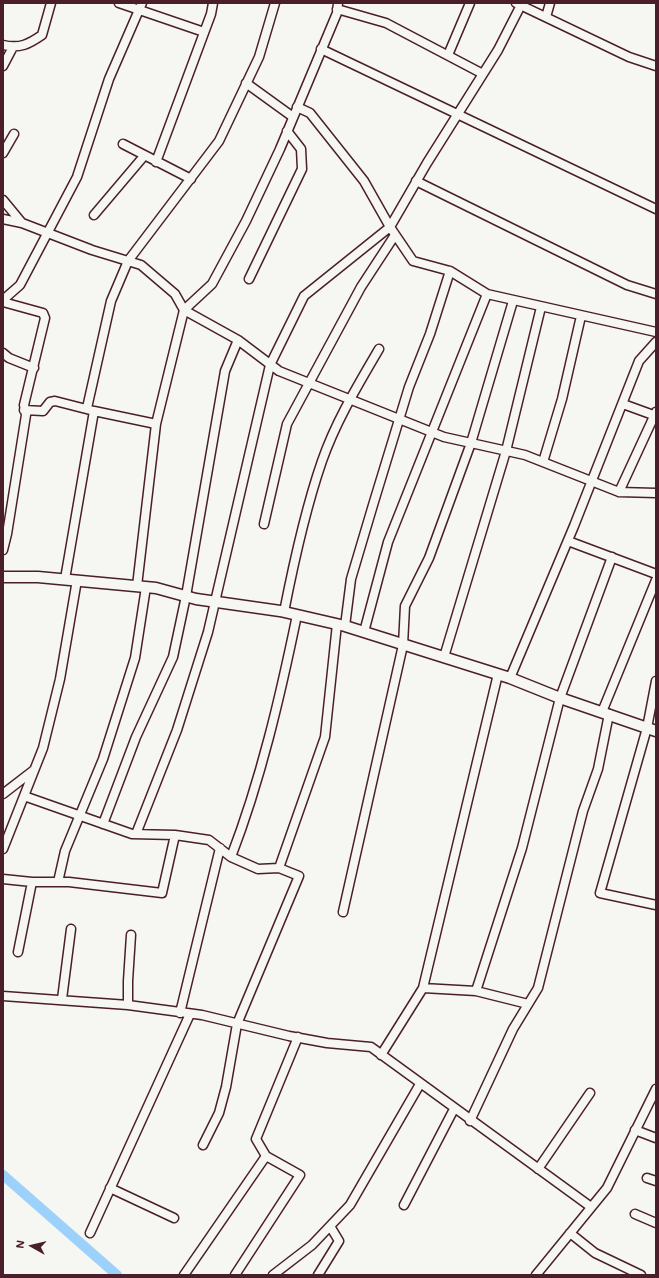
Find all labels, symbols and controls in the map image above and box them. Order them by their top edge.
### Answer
north arrow [12,1226,52,1266]
text: N [12,1239,28,1249]

